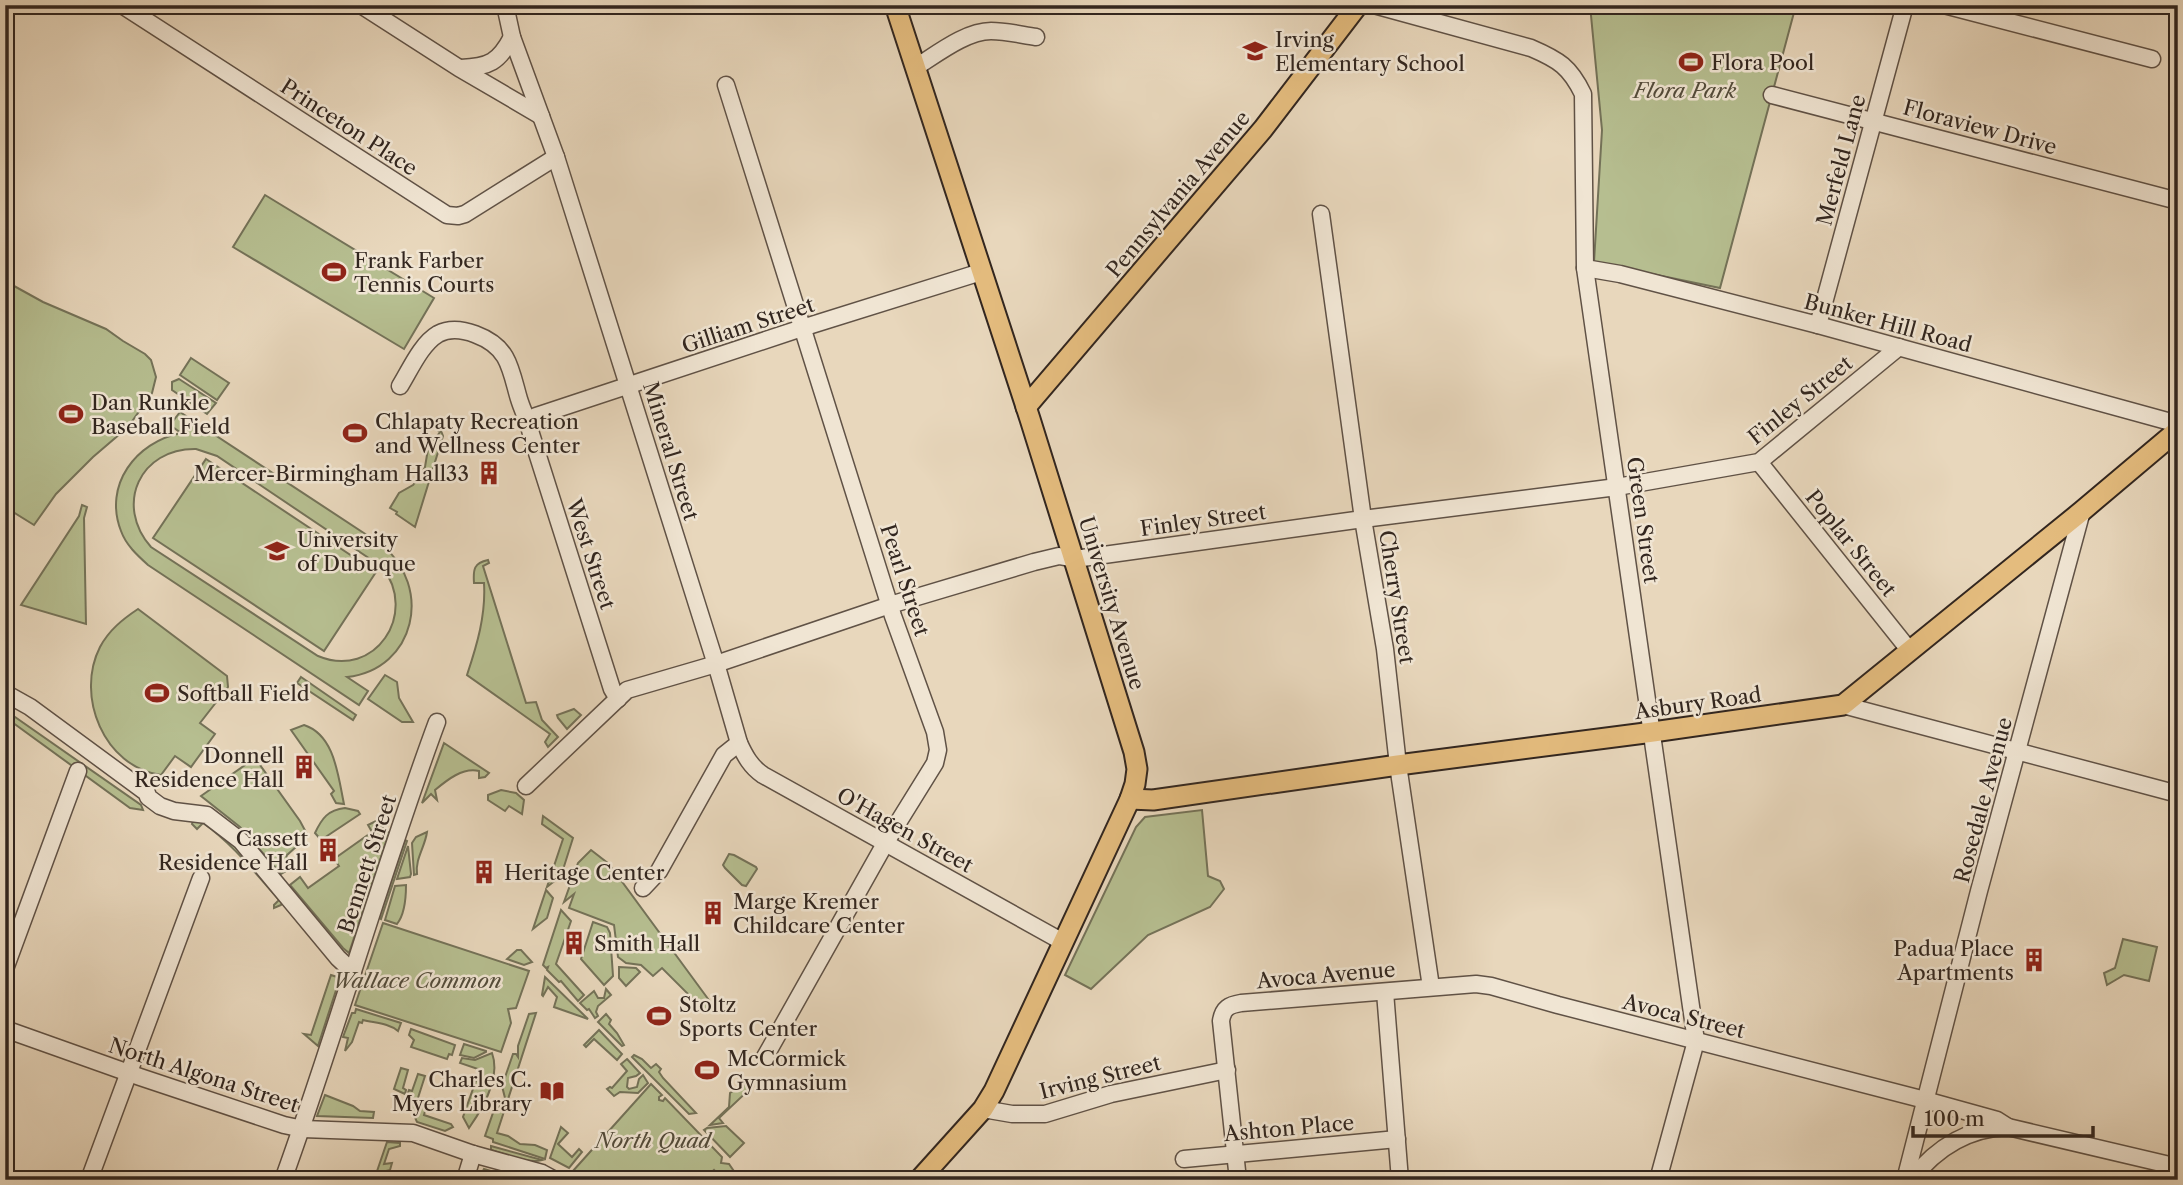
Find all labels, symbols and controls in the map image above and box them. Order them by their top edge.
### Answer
place label: Irving Elementary School [1275,27,1465,76]
school or university icon: Irving Elementary School [1241,37,1269,65]
sports icon: Flora Pool [1677,48,1705,76]
place label: Flora Pool [1711,50,1814,75]
street label: Princeton Place [276,73,422,181]
park label: Flora Park [1632,78,1736,103]
street label: Merfeld Lane [1811,92,1871,228]
street label: Floraview Drive [1900,94,2060,160]
street label: Pennsylvania Avenue [1101,106,1255,282]
place label: Frank Farber Tennis Courts [354,248,494,297]
sports icon: Frank Farber Tennis Courts [320,258,348,286]
street label: Bunker Hill Road [1802,289,1975,357]
street label: Gilliam Street [679,292,818,358]
street label: Finley Street [1743,350,1858,450]
street label: Mineral Street [638,379,704,524]
place label: Dan Runkle Baseball Field [91,390,230,439]
sports icon: Dan Runkle Baseball Field [57,400,85,428]
place label: Chlapaty Recreation and Wellness Center [375,409,580,458]
sports icon: Chlapaty Recreation and Wellness Center [341,419,369,447]
street label: Green Street [1622,455,1664,585]
building icon: Mercer-Birmingham Hall33 [475,459,503,487]
place label: Mercer-Birmingham Hall33 [194,461,469,486]
street label: Poplar Street [1800,485,1902,602]
street label: West Street [561,495,621,613]
street label: Finley Street [1138,499,1268,541]
street label: University Avenue [1074,513,1150,693]
street label: Pearl Street [875,521,935,640]
place label: University of Dubuque [297,527,416,576]
street label: Cherry Street [1374,528,1420,666]
school or university icon: University of Dubuque [263,537,291,565]
sports icon: Softball Field [143,679,171,707]
place label: Softball Field [177,681,310,706]
street label: Asbury Road [1632,682,1763,724]
street label: Rosedale Avenue [1949,715,2017,885]
place label: Donnell Residence Hall [134,743,284,792]
building icon: Donnell Residence Hall [290,753,318,781]
street label: O'Hagen Street [833,782,978,878]
street label: Bennett Street [333,791,401,937]
place label: Cassett Residence Hall [158,826,309,875]
building icon: Cassett Residence Hall [314,836,342,864]
building icon: Heritage Center [470,858,498,886]
place label: Heritage Center [504,860,665,885]
place label: Marge Kremer Childcare Center [733,889,905,938]
building icon: Marge Kremer Childcare Center [699,899,727,927]
building icon: Smith Hall [560,929,588,957]
place label: Smith Hall [594,931,700,956]
place label: Padua Place Apartments [1893,936,2014,985]
building icon: Padua Place Apartments [2020,946,2048,974]
street label: Avoca Avenue [1255,956,1396,994]
park label: Wallace Common [332,968,502,993]
street label: Avoca Street [1619,989,1748,1043]
place label: Stoltz Sports Center [679,992,818,1041]
sports icon: Stoltz Sports Center [645,1002,673,1030]
street label: North Algona Street [106,1032,303,1118]
place label: McCormick Gymnasium [727,1046,848,1095]
street label: Irving Street [1037,1050,1164,1104]
sports icon: McCormick Gymnasium [693,1056,721,1084]
place label: Charles C. Myers Library [392,1067,532,1116]
library icon: Charles C. Myers Library [538,1077,566,1105]
scale bar [1913,1094,2094,1138]
text: 100 m [1924,1106,1985,1131]
street label: Ashton Place [1222,1110,1355,1146]
park label: North Quad [593,1128,713,1153]

